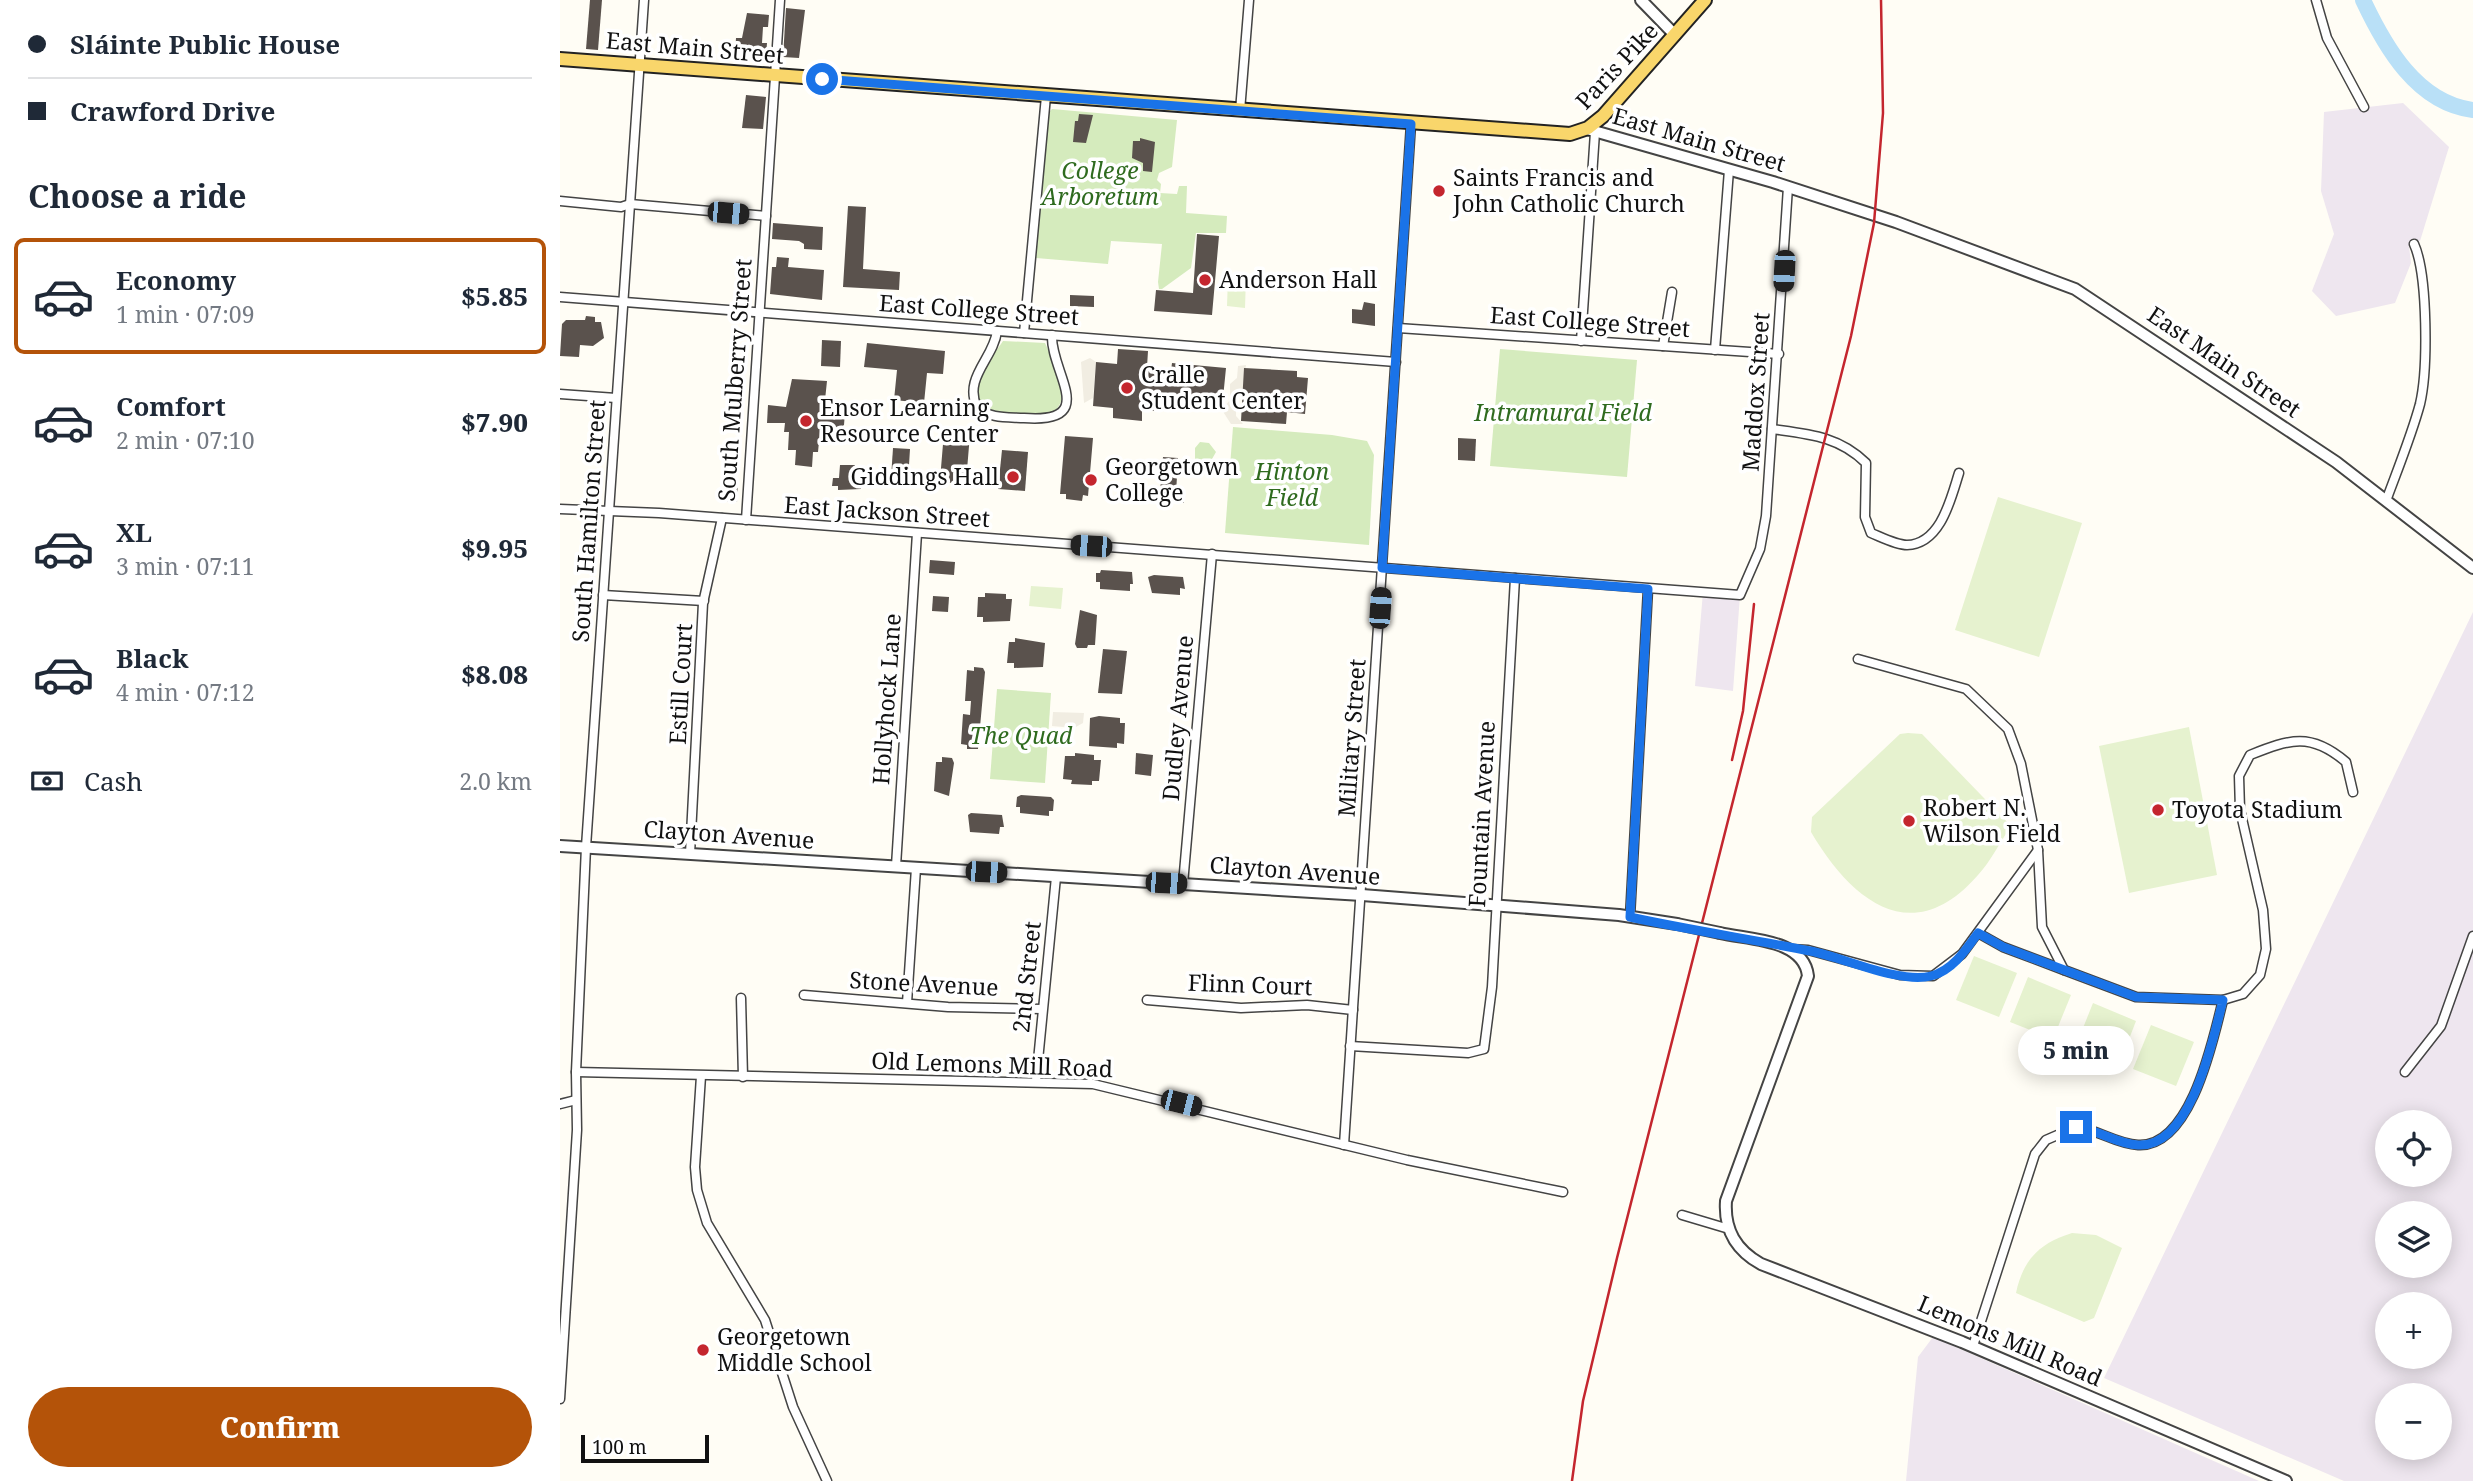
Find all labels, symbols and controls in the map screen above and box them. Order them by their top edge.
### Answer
street label: Paris Pike [1568,15,1665,116]
street label: East Main Street [605,23,785,71]
text: Sláinte Public House [70,26,340,62]
route start [806,63,838,95]
text: Crawford Drive [70,93,275,129]
street label: East Main Street [1609,99,1790,179]
park label: College Arboretum [1039,154,1159,212]
place label: Saints Francis and John Catholic Church [1452,161,1685,219]
text: Choose a ride [28,174,247,217]
marker: Saints Francis and John Catholic Church [1431,183,1447,199]
car [707,201,750,225]
car [1773,249,1796,293]
street label: South Mulberry Street [710,257,758,503]
text: Economy [116,262,236,298]
place label: Anderson Hall [1219,263,1377,295]
icon: car [32,265,95,328]
marker: Anderson Hall [1197,272,1213,288]
text: $5.85 [461,278,528,314]
street label: East College Street [878,286,1080,332]
text: 1 min · 07:09 [116,298,254,330]
street label: East College Street [1489,298,1691,344]
street label: East Main Street [2142,298,2308,424]
street label: Maddox Street [1733,311,1777,473]
place label: Cralle Student Center [1141,358,1304,416]
marker: Cralle Student Center [1119,380,1135,396]
text: Comfort [116,388,226,424]
icon: car [32,391,95,454]
place label: Ensor Learning Resource Center [820,391,999,449]
park label: Intramural Field [1473,396,1652,428]
street label: South Hamilton Street [564,399,612,643]
text: $7.90 [461,404,528,440]
marker: Ensor Learning Resource Center [798,413,814,429]
text: 2 min · 07:10 [116,424,254,456]
place label: Georgetown College [1105,450,1239,508]
park label: Hinton Field [1254,455,1329,513]
place label: Giddings Hall [851,460,999,492]
marker: Giddings Hall [1005,469,1021,485]
marker: Georgetown College [1083,472,1099,488]
street label: East Jackson Street [783,488,991,534]
text: XL [116,514,152,550]
icon: car [32,517,95,580]
text: $9.95 [461,530,528,566]
car [1070,534,1113,558]
text: 3 min · 07:11 [116,550,254,582]
car [1369,586,1392,630]
street label: Hollyhock Lane [864,612,908,786]
street label: Estill Court [661,623,699,745]
street label: Dudley Avenue [1154,634,1200,802]
text: Black [116,640,189,676]
icon: car [32,643,95,706]
text: $8.08 [461,656,528,692]
street label: Military Street [1330,658,1372,818]
text: 4 min · 07:12 [116,676,254,708]
park label: The Quad [970,719,1073,751]
street label: Fountain Avenue [1460,720,1502,908]
icon: cash [28,762,66,800]
text: Cash [84,763,143,799]
text: 2.0 km [459,765,532,797]
place label: Robert N. Wilson Field [1923,791,2061,849]
place label: Toyota Stadium [2172,793,2343,825]
marker: Toyota Stadium [2150,802,2166,818]
street label: Clayton Avenue [643,812,816,856]
marker: Robert N. Wilson Field [1901,813,1917,829]
street label: Clayton Avenue [1209,848,1382,892]
car [965,860,1008,884]
car [1145,871,1188,895]
street label: 2nd Street [1004,920,1048,1034]
street label: Stone Avenue [849,963,999,1003]
street label: Flinn Court [1187,966,1313,1002]
callout: 5 min [2018,1026,2134,1074]
text: 5 min [2043,1034,2109,1066]
street label: Old Lemons Mill Road [871,1044,1113,1084]
car [1159,1088,1204,1118]
map controls [2375,1110,2452,1460]
button: locate [2375,1110,2452,1187]
route end [2060,1111,2092,1143]
button: layers [2375,1201,2452,1278]
street label: Lemons Mill Road [1913,1287,2108,1393]
button: + [2375,1292,2452,1369]
place label: Georgetown Middle School [717,1320,872,1378]
marker: Georgetown Middle School [695,1342,711,1358]
button: − [2375,1383,2452,1460]
button: Confirm [28,1387,532,1467]
scale bar [581,1432,709,1464]
text: 100 m [592,1434,647,1460]

